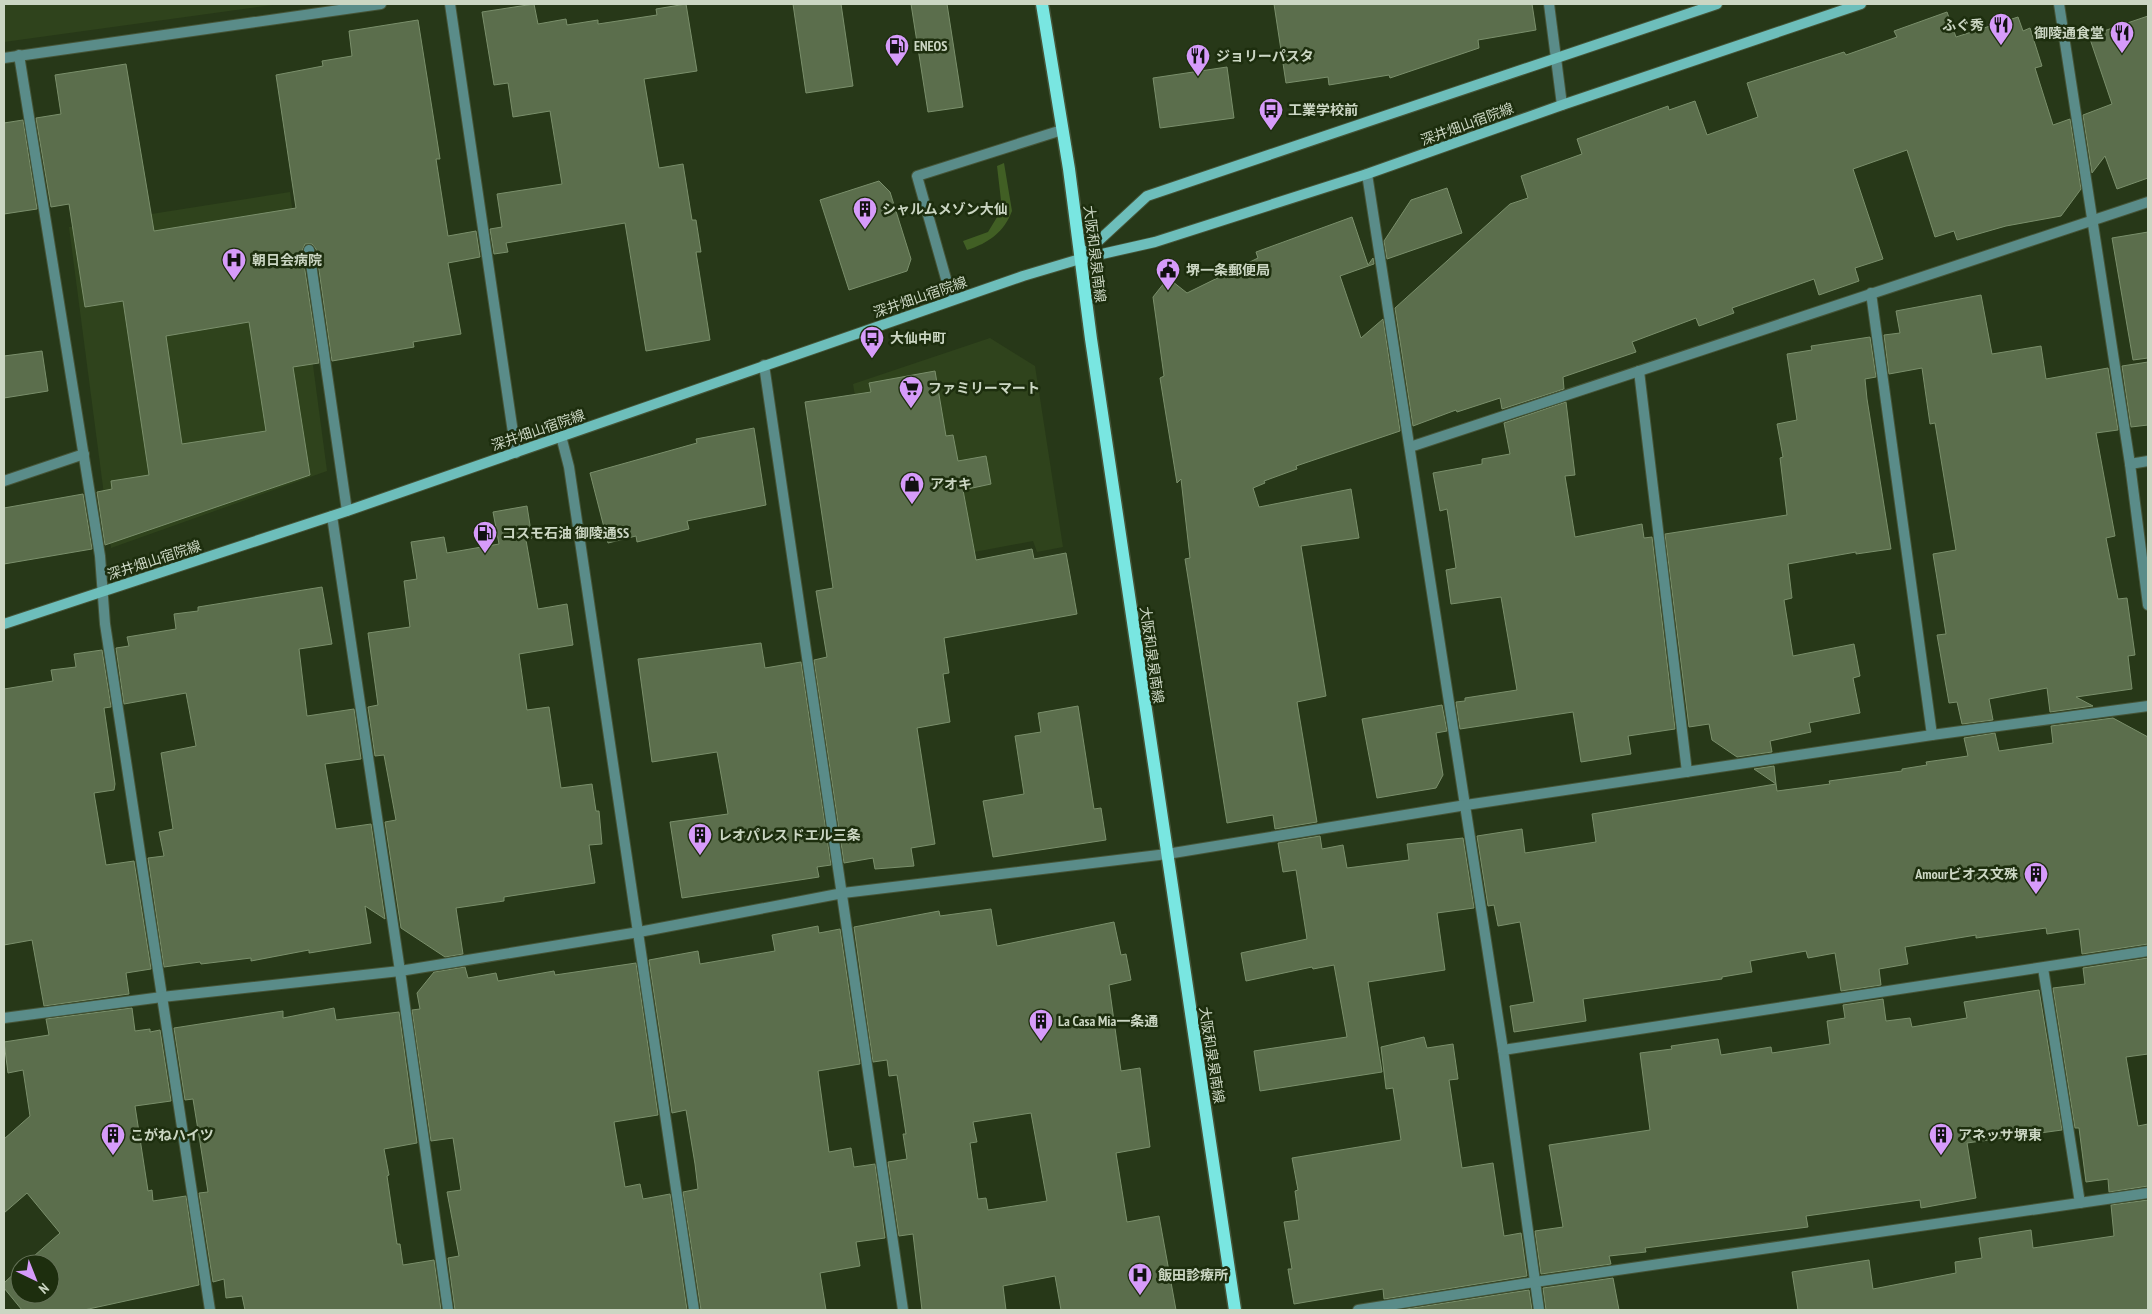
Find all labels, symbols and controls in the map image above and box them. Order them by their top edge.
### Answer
restaurant icon: ふぐ秀 [1988,12,2014,46]
place label: ふぐ秀 [1942,16,1984,34]
restaurant icon: 御陵通食堂 [2109,20,2135,54]
place label: 御陵通食堂 [2034,24,2104,42]
fuel station icon: ENEOS [884,33,910,67]
place label: ENEOS [914,37,948,55]
restaurant icon: ジョリーパスタ [1185,43,1211,77]
place label: ジョリーパスタ [1216,47,1314,65]
bus stop icon: 工業学校前 [1258,97,1284,131]
street label: 深井畑山宿院線 [1418,99,1516,149]
place label: 工業学校前 [1288,101,1358,119]
building icon: シャルムメゾン大仙 [852,196,878,230]
place label: シャルムメゾン大仙 [882,200,1008,218]
street label: 大阪和泉泉南線 [1080,204,1110,304]
hospital icon: 朝日会病院 [221,247,247,281]
place label: 朝日会病院 [252,251,322,269]
public building icon: 堺一条郵便局 [1155,257,1181,291]
place label: 堺一条郵便局 [1186,261,1270,279]
street label: 深井畑山宿院線 [871,273,969,321]
bus stop icon: 大仙中町 [859,325,885,359]
place label: 大仙中町 [890,329,946,347]
supermarket icon: ファミリーマート [898,375,924,409]
place label: ファミリーマート [928,379,1040,397]
street label: 深井畑山宿院線 [489,406,587,454]
shop icon: アオキ [899,471,925,505]
place label: アオキ [930,475,972,493]
fuel station icon: コスモ石油 御陵通SS [472,520,498,554]
place label: コスモ石油 御陵通SS [502,524,629,542]
street label: 深井畑山宿院線 [105,536,203,584]
street label: 大阪和泉泉南線 [1136,605,1168,705]
building icon: レオパレス ドエル三条 [687,822,713,856]
place label: レオパレス ドエル三条 [718,826,861,844]
building icon: Amourビオス文殊 [2023,861,2049,895]
place label: Amourビオス文殊 [1914,865,2018,883]
street label: 大阪和泉泉南線 [1195,1005,1229,1105]
building icon: La Casa Mia一条通 [1028,1008,1054,1042]
place label: La Casa Mia一条通 [1058,1012,1158,1030]
building icon: こがねハイツ [100,1122,126,1156]
building icon: アネッサ堺東 [1928,1122,1954,1156]
place label: こがねハイツ [130,1126,214,1144]
place label: アネッサ堺東 [1958,1126,2042,1144]
north arrow [10,1254,60,1304]
hospital icon: 飯田診療所 [1127,1262,1153,1296]
place label: 飯田診療所 [1158,1266,1228,1284]
text: N [35,1279,53,1298]

